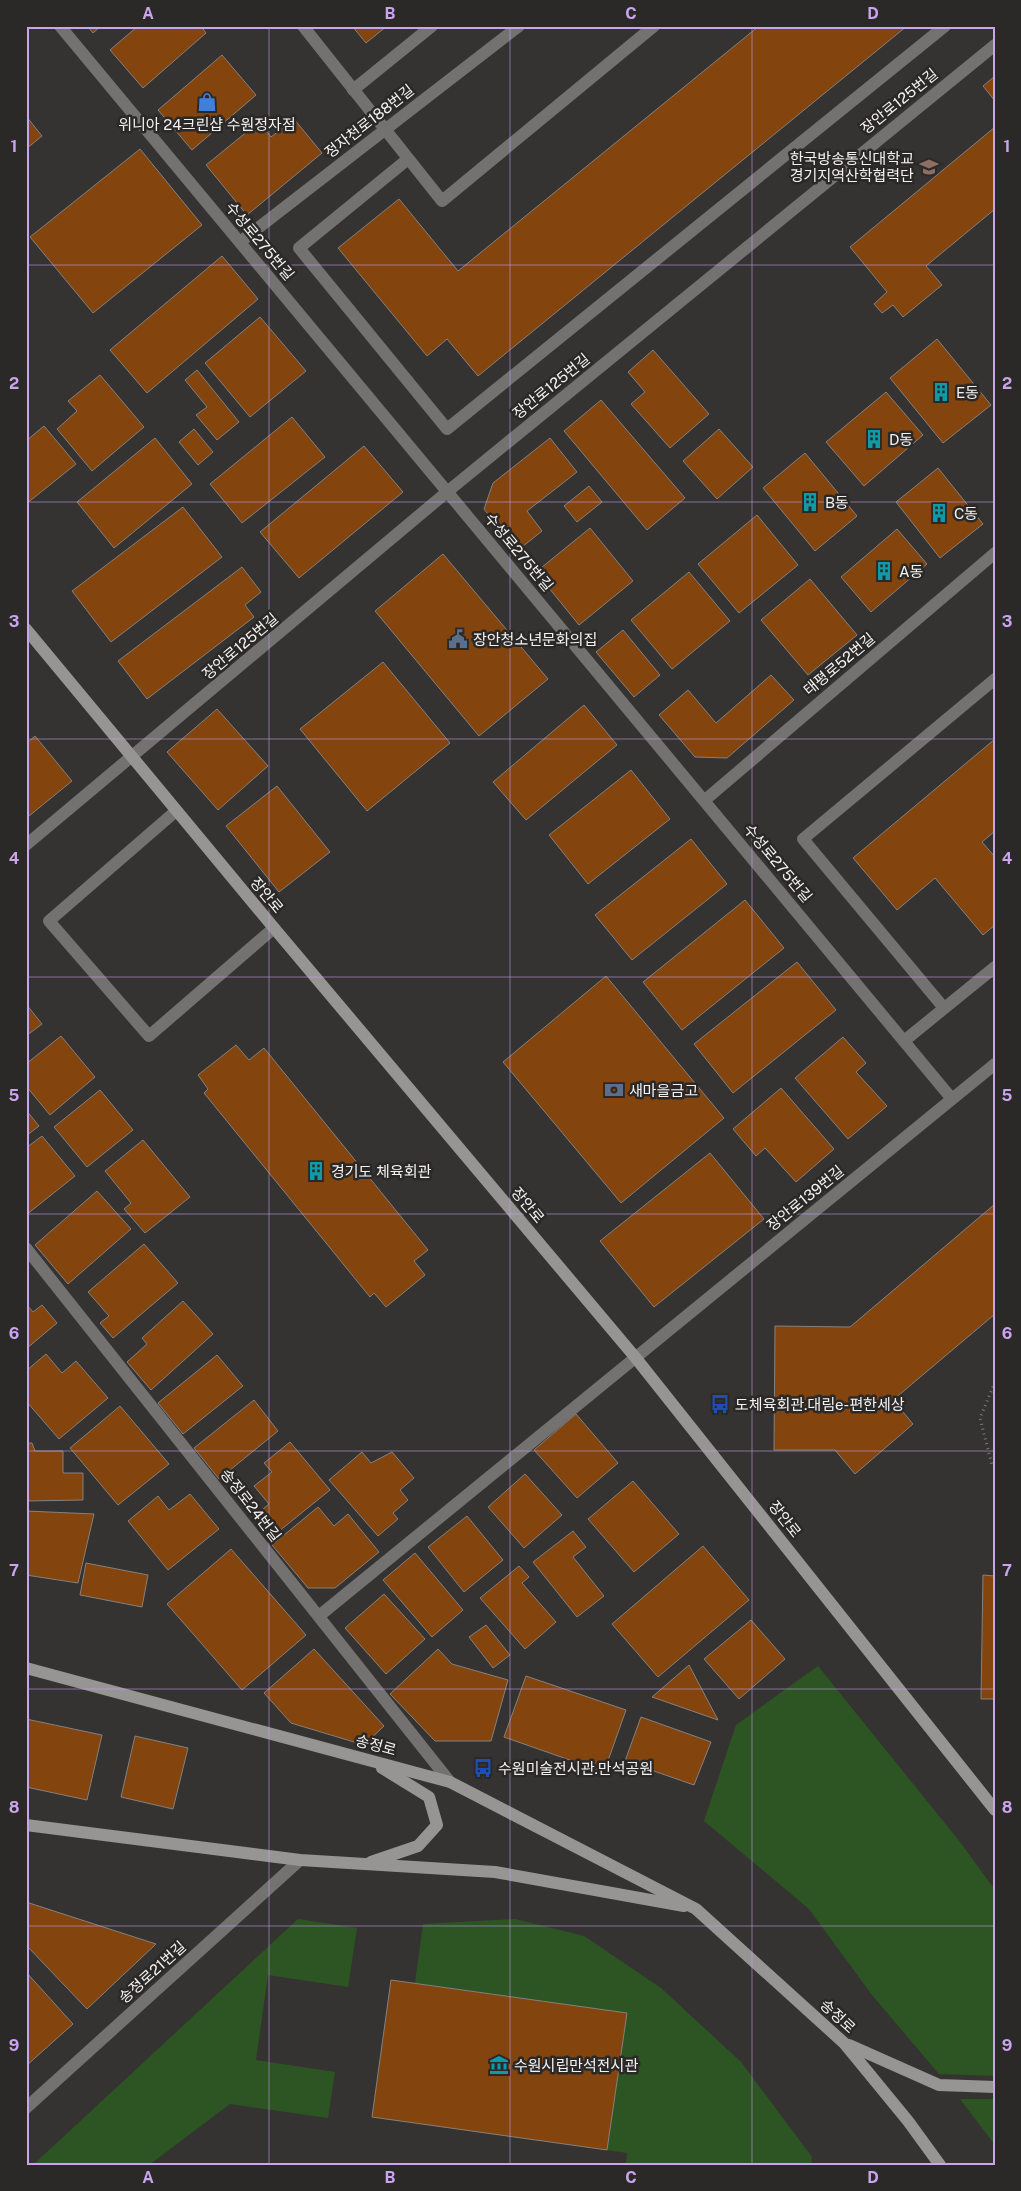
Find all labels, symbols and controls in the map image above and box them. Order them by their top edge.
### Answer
text: A [142,4,154,23]
text: B [385,4,396,23]
text: C [625,4,637,23]
text: D [867,4,879,23]
street label: 장안로125번길 [857,65,941,137]
street label: 정자천로188번길 [321,81,417,161]
shop icon: 위니아 24크린샵 수원정자점 [196,91,218,113]
place label: 위니아 24크린샵 수원정자점 [118,116,296,133]
text: 1 [11,137,17,156]
text: 1 [1004,137,1010,156]
place label: 한국방송통신대학교 경기지역산학협력단 [790,150,914,184]
school or university icon: 한국방송통신대학교 경기지역산학협력단 [918,156,940,178]
street label: 수성로275번길 [222,199,298,283]
street label: 장안로125번길 [509,350,593,422]
text: 2 [9,374,19,393]
text: 2 [1002,374,1012,393]
building icon: E동 [930,381,952,403]
place label: E동 [956,384,979,401]
building icon: D동 [863,428,885,450]
place label: D동 [889,431,913,448]
building icon: B동 [799,491,821,513]
place label: B동 [825,494,849,511]
building icon: C동 [928,502,950,524]
place label: C동 [954,505,978,522]
street label: 수성로275번길 [481,510,557,594]
building icon: A동 [873,560,895,582]
place label: A동 [899,563,923,580]
street label: 장안로125번길 [199,609,281,683]
text: 3 [9,612,19,631]
text: 3 [1002,612,1012,631]
public building icon: 장안청소년문화의집 [447,628,469,650]
street label: 태평로52번길 [800,629,878,699]
place label: 장안청소년문화의집 [473,631,597,648]
street label: 수성로275번길 [740,821,816,905]
text: 4 [9,849,20,868]
text: 4 [1002,849,1013,868]
street label: 장안로 [247,874,287,916]
bank icon: 새마을금고 [603,1079,625,1101]
place label: 새마을금고 [629,1082,698,1099]
text: 5 [9,1086,20,1105]
text: 5 [1002,1086,1013,1105]
building icon: 경기도 체육회관 [305,1160,327,1182]
street label: 장안로139번길 [763,1162,847,1234]
place label: 경기도 체육회관 [331,1163,431,1180]
street label: 장안로 [508,1184,548,1226]
text: 6 [9,1324,19,1343]
text: 6 [1002,1324,1012,1343]
bus stop icon: 도체육회관.대림e-편한세상 [709,1393,731,1415]
place label: 도체육회관.대림e-편한세상 [735,1396,905,1413]
street label: 송정로24번길 [217,1465,285,1545]
street label: 장안로 [766,1497,804,1541]
text: 7 [9,1561,19,1580]
text: 7 [1002,1561,1012,1580]
street label: 송정로 [354,1731,398,1759]
bus stop icon: 수원미술전시관.만석공원 [472,1757,494,1779]
place label: 수원미술전시관.만석공원 [498,1760,653,1777]
text: 8 [9,1798,20,1817]
text: 8 [1002,1798,1013,1817]
street label: 송정로21번길 [115,1938,189,2006]
street label: 송정로 [817,1996,859,2036]
text: 9 [9,2036,19,2055]
text: 9 [1002,2036,1012,2055]
museum icon: 수원시립만석전시관 [488,2054,510,2076]
place label: 수원시립만석전시관 [514,2057,638,2074]
text: A [142,2168,154,2187]
text: B [385,2168,396,2187]
text: C [625,2168,637,2187]
text: D [867,2168,879,2187]

